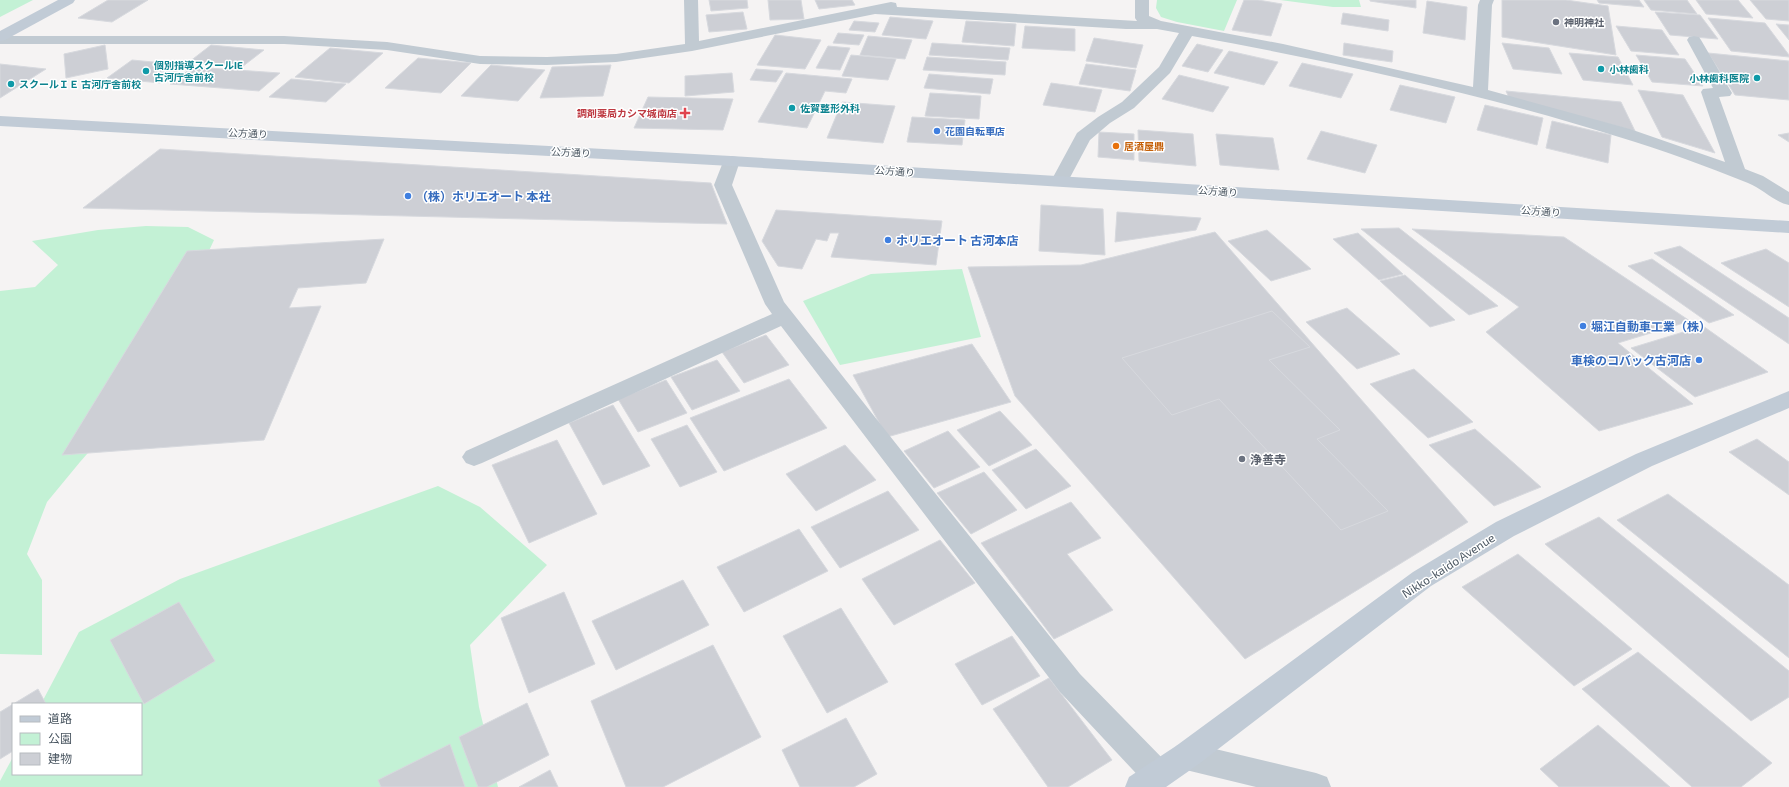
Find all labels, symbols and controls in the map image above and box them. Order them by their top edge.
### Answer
place label: 神明神社 [1564,16,1605,28]
marker: 神明神社 [1551,17,1561,27]
place label: 個別指導スクールIE 古河庁舎前校 [153,59,243,83]
place label: 小林歯科 [1609,63,1649,75]
marker: 小林歯科 [1596,64,1606,74]
marker: 個別指導スクールIE 古河庁舎前校 [141,66,151,76]
place label: 小林歯科医院 [1689,72,1749,84]
marker: 小林歯科医院 [1752,73,1762,83]
place label: スクールＩＥ 古河庁舎前校 [19,78,141,90]
marker: スクールＩＥ 古河庁舎前校 [6,79,16,89]
place label: 佐賀整形外科 [800,102,860,114]
marker: 佐賀整形外科 [787,103,797,113]
place label: 調剤薬局カシマ城南店 [577,107,677,119]
marker: 調剤薬局カシマ城南店 [680,108,690,118]
place label: 花園自転車店 [945,125,1005,137]
street label: 公方通り [228,126,268,140]
marker: 花園自転車店 [932,126,942,136]
place label: 居酒屋鼎 [1124,140,1164,152]
marker: 居酒屋鼎 [1111,141,1121,151]
street label: 公方通り [551,145,591,159]
street label: 公方通り [875,164,915,178]
street label: 公方通り [1198,184,1238,198]
place label: （株）ホリエオート 本社 [416,189,551,203]
marker: （株）ホリエオート 本社 [403,191,413,201]
street label: 公方通り [1521,204,1561,218]
place label: ホリエオート 古河本店 [896,233,1019,247]
marker: ホリエオート 古河本店 [883,235,893,245]
place label: 堀江自動車工業（株） [1591,319,1711,333]
marker: 堀江自動車工業（株） [1578,321,1588,331]
place label: 車検のコバック古河店 [1571,353,1691,367]
marker: 車検のコバック古河店 [1694,355,1704,365]
place label: 浄善寺 [1250,452,1286,466]
marker: 浄善寺 [1237,454,1247,464]
street label: Nikko-kaido Avenue [1399,530,1497,600]
legend [12,703,142,775]
text: 道路 [48,711,72,725]
text: 公園 [48,731,72,745]
text: 建物 [48,751,72,765]

